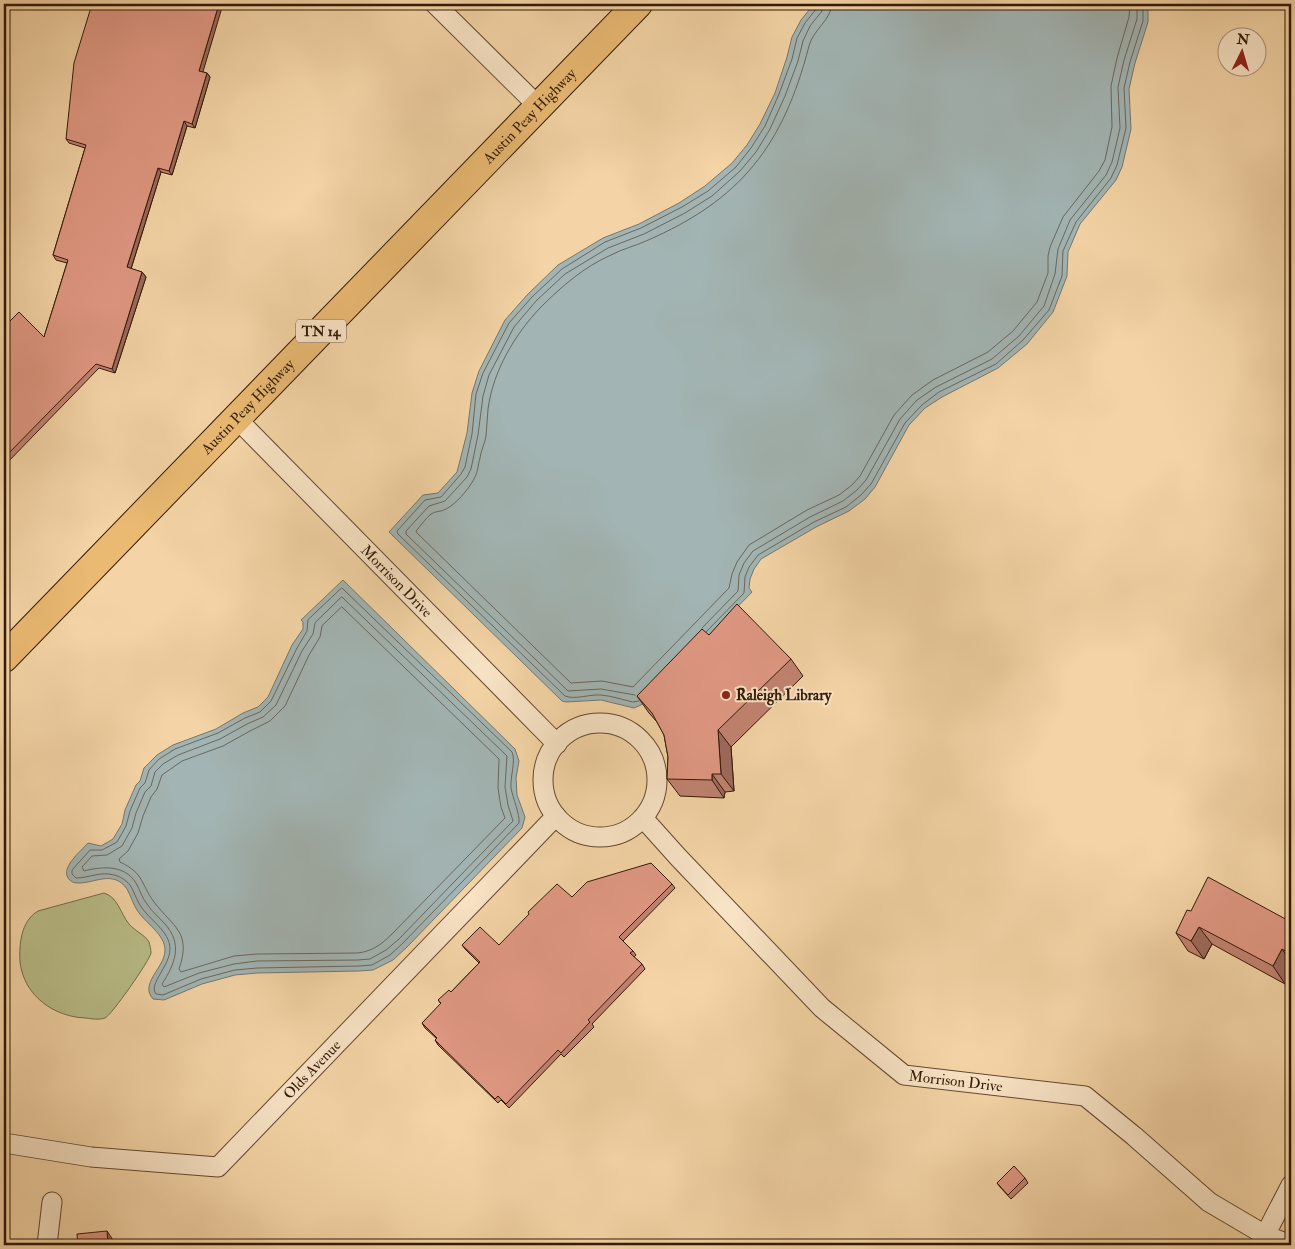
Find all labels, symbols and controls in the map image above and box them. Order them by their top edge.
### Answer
north arrow [1218,28,1268,78]
text: N [1235,30,1251,49]
street label: Austin Peay Highway [478,64,580,168]
road number: TN 14 [296,320,346,342]
street label: Austin Peay Highway [196,355,299,459]
street label: Morrison Drive [357,541,437,621]
place label: Raleigh Library [736,686,833,706]
marker: Raleigh Library [720,689,732,701]
street label: Olds Avenue [279,1036,345,1103]
street label: Morrison Drive [908,1066,1004,1096]

